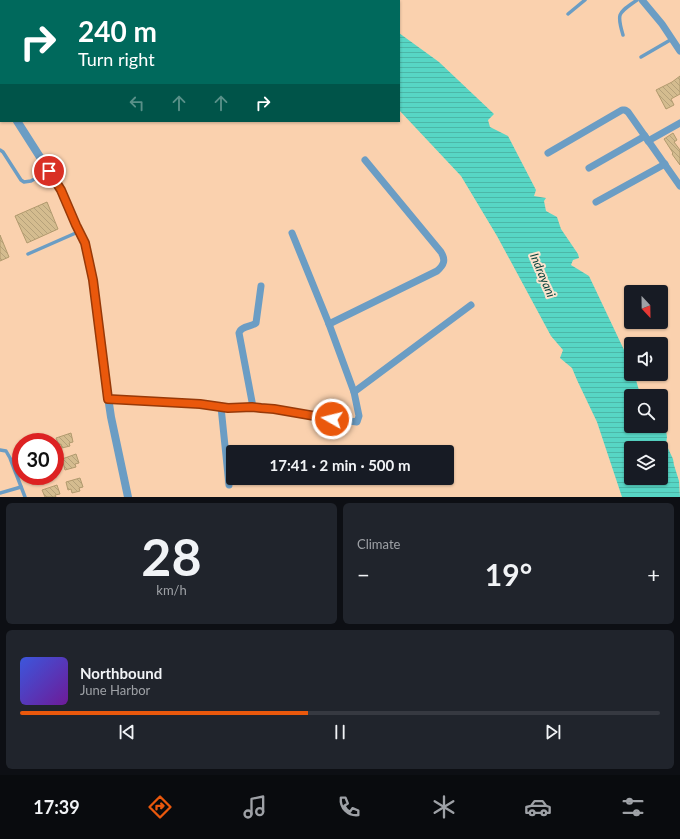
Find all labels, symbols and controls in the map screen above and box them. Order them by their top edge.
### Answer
text: 240 m [78,14,157,48]
icon: right [12,16,64,68]
text: Turn right [78,48,155,70]
icon: left [126,92,148,114]
icon: ahead [168,92,190,114]
icon: ahead [210,92,232,114]
icon: right [252,92,274,114]
pin [32,154,66,188]
icon: arrive [38,160,60,182]
water label: Indrayani [527,251,559,300]
north arrow [624,285,668,329]
map controls [624,285,668,485]
button: sound [624,337,668,381]
button: search [624,389,668,433]
position arrow [311,398,353,440]
speed limit sign: 30 [12,433,64,485]
button: layers [624,441,668,485]
text: 17:41 · 2 min · 500 m [270,456,410,474]
text: 28 [141,525,202,587]
text: Climate [357,536,400,552]
text: 19° [485,556,532,592]
text: − [357,561,370,588]
text: + [647,561,660,588]
text: km/h [156,582,187,598]
text: Northbound [80,664,162,682]
text: June Harbor [80,682,150,698]
icon: previous [116,721,138,743]
icon: pause [329,721,351,743]
icon: next [542,721,564,743]
icon: directions [146,793,174,821]
icon: music [241,793,269,821]
icon: phone [335,793,363,821]
icon: climate [430,793,458,821]
icon: car [524,793,552,821]
icon: filters [619,793,647,821]
text: 17:39 [33,796,80,818]

